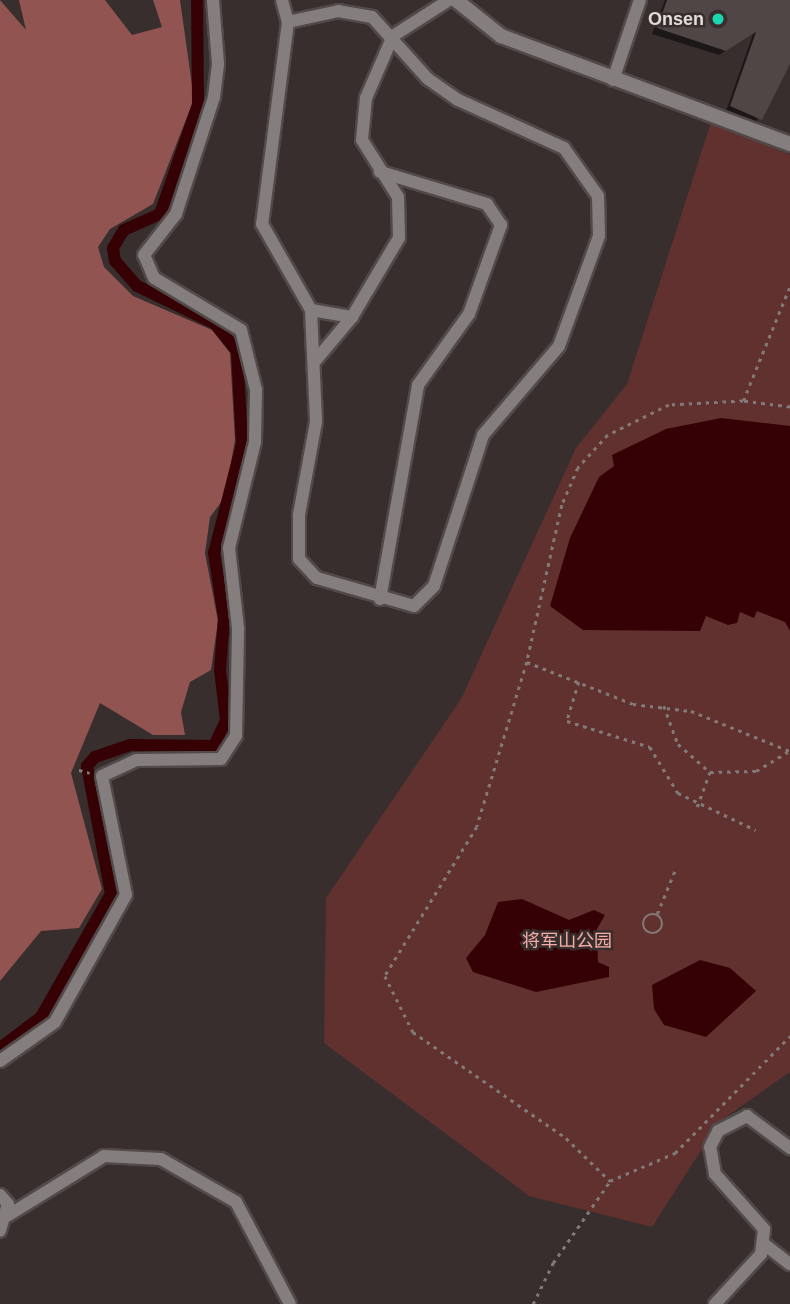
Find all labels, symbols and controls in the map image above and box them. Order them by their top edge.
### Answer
place label: Onsen [648,8,704,30]
marker: Onsen [710,11,726,27]
park label: 将军山公园 [522,930,612,952]

